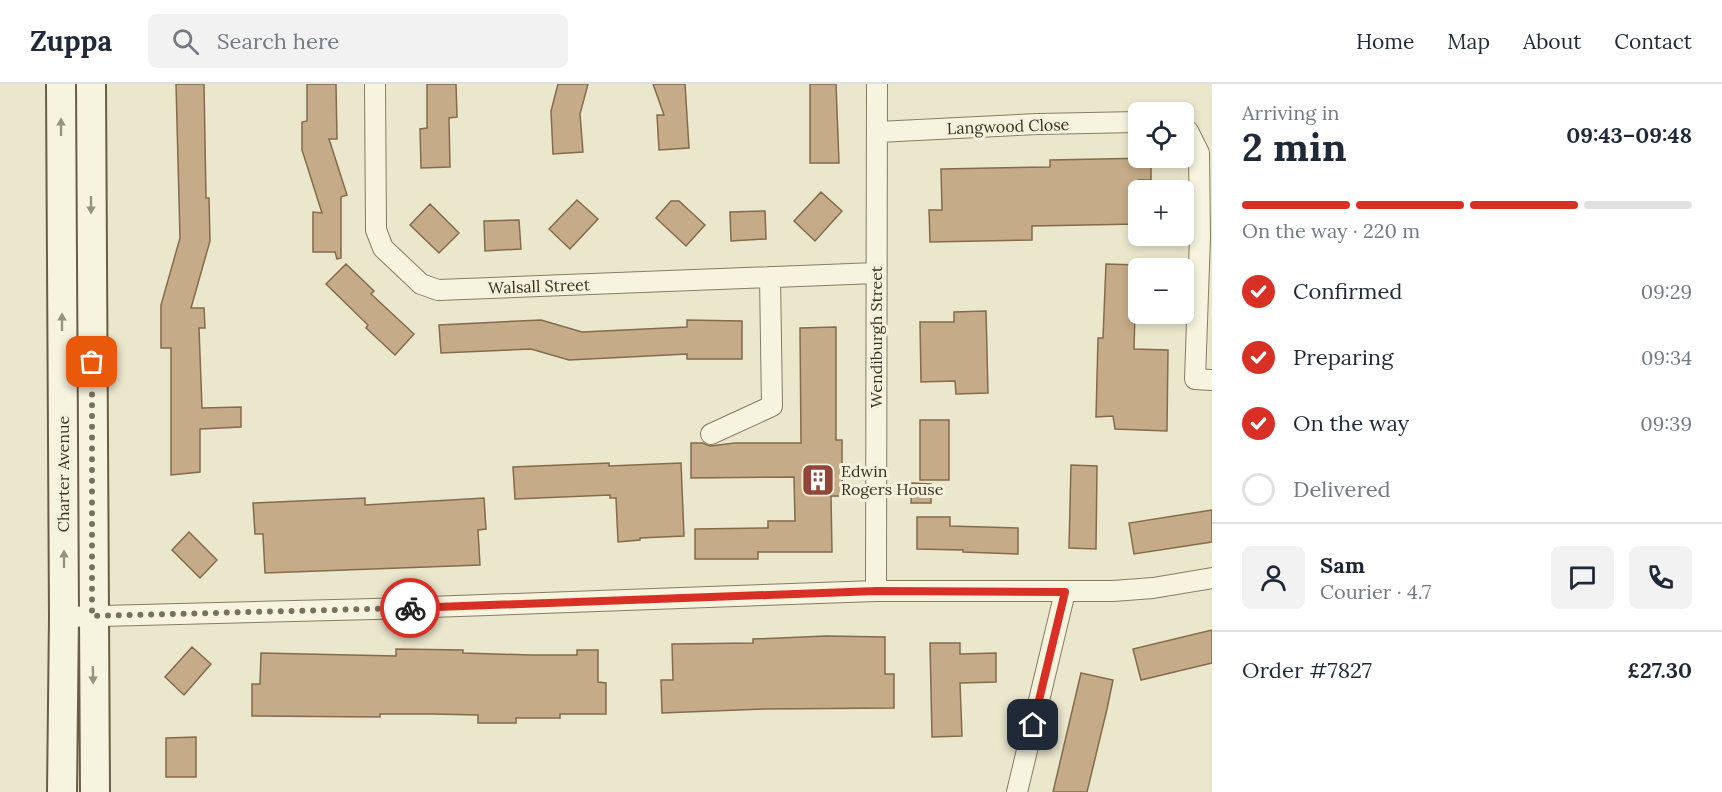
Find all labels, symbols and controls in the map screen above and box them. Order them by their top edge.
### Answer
search box [148,14,568,68]
text: Zuppa [30,23,112,59]
icon: search [169,25,202,58]
text: Search here [217,27,339,55]
text: Home [1356,28,1414,55]
text: Map [1447,28,1490,55]
text: About [1523,28,1581,55]
text: Contact [1614,28,1692,55]
text: Arriving in [1242,100,1339,125]
map controls [1128,102,1194,324]
button: locate [1128,102,1194,168]
street label: Langwood Close [946,114,1070,138]
one-way arrow [56,117,66,136]
text: 09:43–09:48 [1566,121,1692,149]
text: 2 min [1242,122,1347,172]
button: + [1128,180,1194,246]
one-way arrow [86,196,96,215]
text: On the way · 220 m [1242,218,1420,243]
button: − [1128,258,1194,324]
street label: Wendiburgh Street [866,265,886,408]
street label: Walsall Street [488,274,591,298]
icon: check [1242,275,1275,308]
text: Confirmed [1293,277,1402,305]
text: 09:29 [1641,279,1692,304]
one-way arrow [57,312,67,331]
pin [66,336,117,387]
icon: check [1242,341,1275,374]
text: Preparing [1293,343,1393,371]
icon: bag [75,345,108,378]
text: 09:34 [1641,345,1692,370]
icon: check [1242,407,1275,440]
text: On the way [1293,409,1409,437]
text: 09:39 [1640,411,1692,436]
street label: Charter Avenue [53,415,73,532]
place label: Edwin Rogers House [841,461,944,499]
building icon: Edwin Rogers House [800,462,836,498]
text: Delivered [1293,475,1391,503]
button: person [1242,546,1305,609]
button: chat [1551,546,1614,609]
button: phone [1629,546,1692,609]
one-way arrow [59,549,68,568]
text: Sam [1320,551,1365,579]
courier [380,578,440,638]
text: Courier · 4.7 [1320,579,1431,604]
icon: bike [394,592,427,625]
text: Order #7827 [1242,656,1372,684]
text: £27.30 [1627,656,1692,684]
one-way arrow [88,665,98,684]
pin [1007,699,1058,750]
icon: home [1016,708,1049,741]

